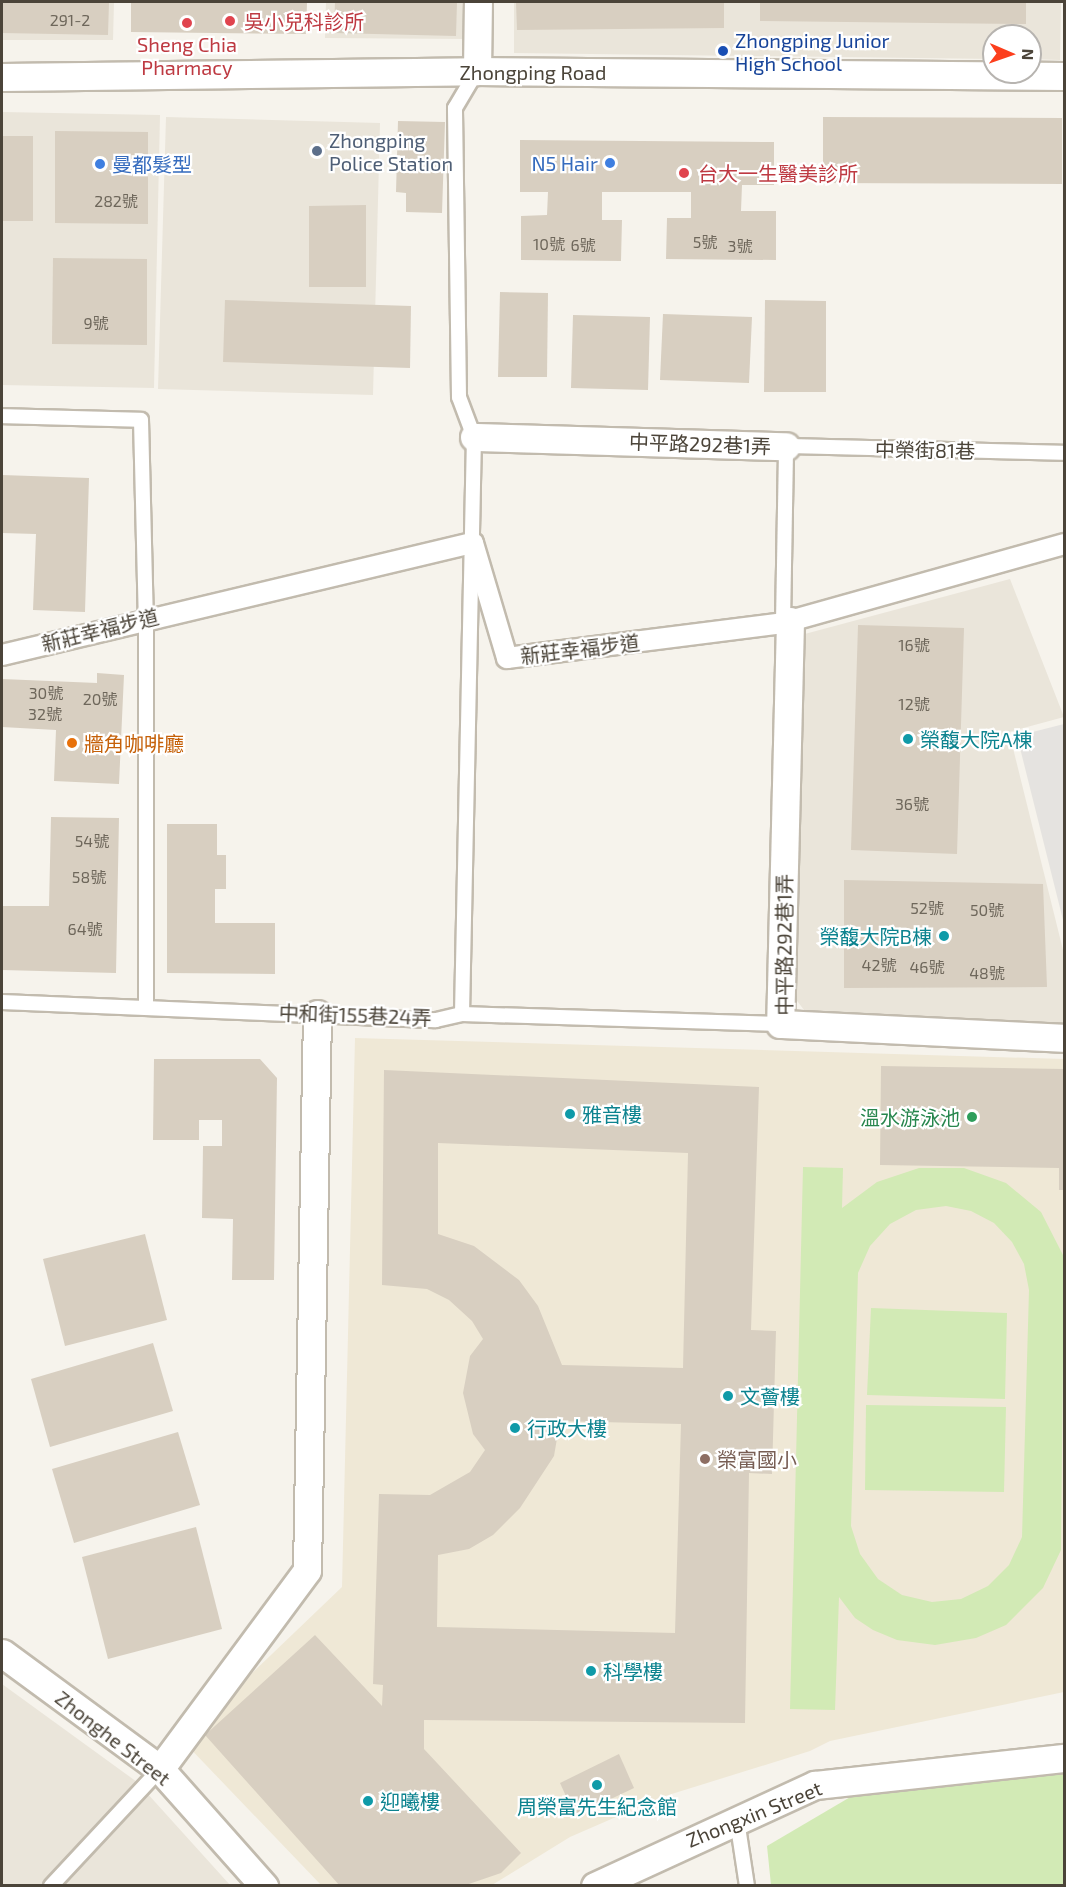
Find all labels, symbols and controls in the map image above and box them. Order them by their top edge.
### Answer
place label: 吳小兒科診所 [244,9,364,33]
house number: 291-2 [50,10,90,30]
marker: 吳小兒科診所 [221,12,239,30]
marker: Sheng Chia Pharmacy [180,16,194,30]
north arrow [982,24,1042,84]
place label: Zhongping Junior High School [735,28,890,75]
place label: Sheng Chia Pharmacy [137,33,237,80]
marker: Zhongping Junior High School [716,44,730,58]
text: N [1019,48,1038,61]
street label: Zhongping Road [460,60,606,84]
place label: Zhongping Police Station [329,128,453,175]
marker: Zhongping Police Station [310,144,324,158]
place label: N5 Hair [531,151,598,175]
place label: 曼都髮型 [112,152,192,176]
marker: N5 Hair [603,156,617,170]
marker: 曼都髮型 [93,157,107,171]
place label: 台大一生醫美診所 [698,161,858,185]
marker: 台大一生醫美診所 [675,164,693,182]
house number: 282號 [94,191,138,211]
house number: 5號 [693,232,717,252]
house number: 10號 [533,234,565,254]
house number: 6號 [570,235,596,255]
house number: 3號 [728,236,752,256]
house number: 9號 [83,313,109,333]
street label: 中平路292巷1弄 [629,430,771,458]
street label: 中榮街81巷 [875,437,975,463]
street label: 新莊幸福步道 [39,604,161,656]
street label: 新莊幸福步道 [519,630,641,668]
house number: 16號 [898,635,930,655]
house number: 30號 [29,683,63,703]
house number: 20號 [83,689,117,709]
house number: 12號 [898,694,930,714]
house number: 32號 [28,704,62,724]
place label: 榮馥大院A棟 [920,727,1032,751]
place label: 牆角咖啡廳 [84,731,184,755]
marker: 榮馥大院A棟 [901,732,915,746]
marker: 牆角咖啡廳 [65,736,79,750]
house number: 36號 [895,794,929,814]
house number: 54號 [75,831,109,851]
house number: 58號 [72,867,106,887]
street label: 中平路292巷1弄 [772,874,796,1016]
house number: 52號 [910,898,944,918]
house number: 50號 [970,900,1004,920]
house number: 64號 [68,919,102,939]
place label: 榮馥大院B棟 [820,924,932,948]
marker: 榮馥大院B棟 [937,929,951,943]
house number: 42號 [862,955,896,975]
house number: 46號 [910,957,944,977]
house number: 48號 [969,963,1005,983]
street label: 中和街155巷24弄 [278,1000,432,1030]
place label: 雅音樓 [582,1102,642,1126]
place label: 溫水游泳池 [860,1105,960,1129]
marker: 雅音樓 [563,1107,577,1121]
marker: 溫水游泳池 [965,1110,979,1124]
place label: 文薈樓 [740,1384,800,1408]
marker: 文薈樓 [721,1389,735,1403]
place label: 行政大樓 [527,1416,607,1440]
marker: 行政大樓 [508,1421,522,1435]
place label: 榮富國小 [717,1447,797,1471]
marker: 榮富國小 [698,1452,712,1466]
place label: 科學樓 [603,1659,663,1683]
marker: 科學樓 [584,1664,598,1678]
street label: Zhonghe Street [51,1686,175,1790]
street label: Zhongxin Street [683,1776,825,1852]
marker: 周榮富先生紀念館 [590,1778,604,1792]
place label: 迎曦樓 [380,1789,440,1813]
marker: 迎曦樓 [361,1794,375,1808]
place label: 周榮富先生紀念館 [517,1794,677,1818]

